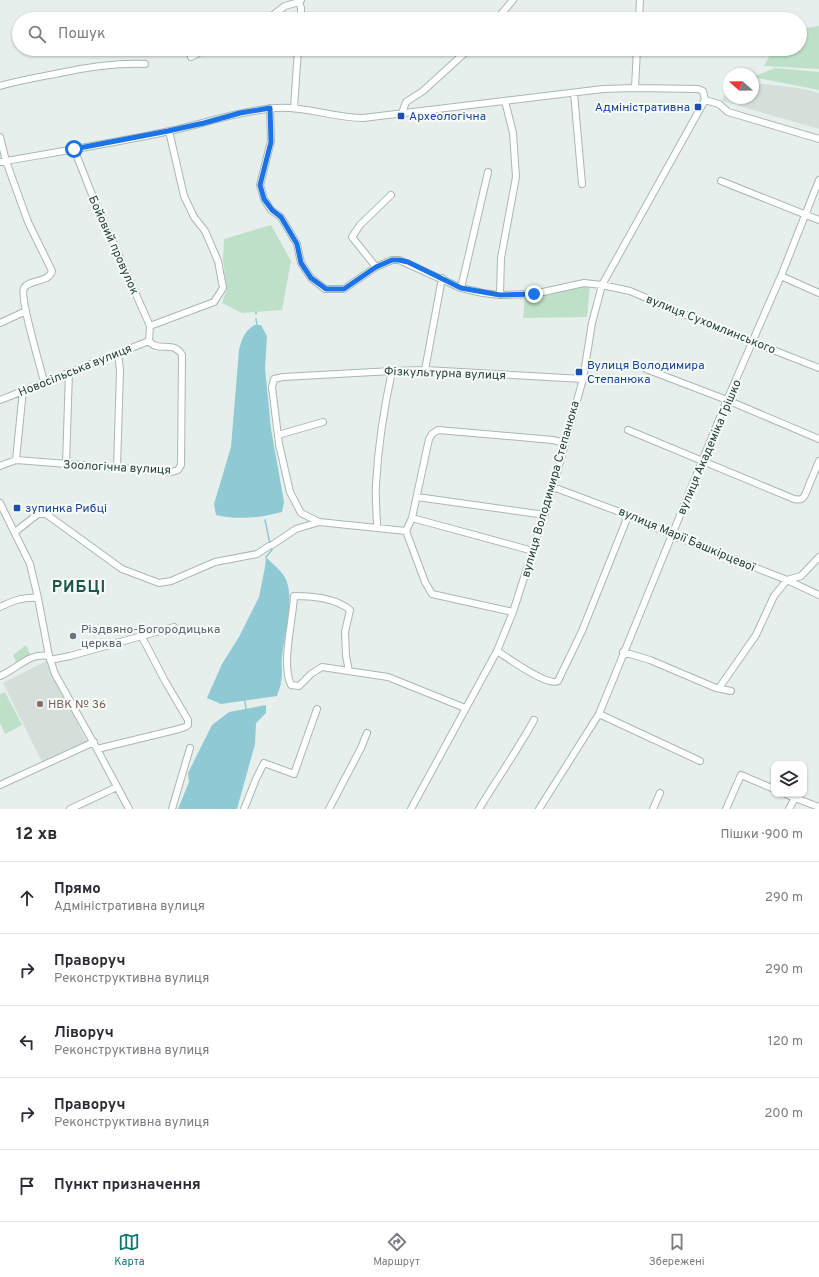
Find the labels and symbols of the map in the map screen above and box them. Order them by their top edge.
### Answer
north arrow [723,68,759,104]
place label: Адміністративна [595,100,690,116]
marker: Адміністративна [693,102,703,112]
place label: Археологічна [409,109,486,125]
marker: Археологічна [396,111,406,121]
route start [65,140,83,158]
street label: Бойовий провулок [84,193,142,298]
route end [525,285,543,303]
street label: вулиця Сухомлинського [643,292,778,358]
street label: Новосільська вулиця [16,341,135,401]
place label: Вулиця Володимира Степанюка [587,358,704,388]
street label: Фізкультурна вулиця [384,364,506,384]
marker: Вулиця Володимира Степанюка [574,367,584,377]
street label: вулиця Академіка Грішко [674,377,746,518]
street label: вулиця Володимира Степанюка [518,399,584,579]
street label: Зоологічна вулиця [63,457,171,479]
place label: зупинка Рибці [25,501,107,517]
marker: зупинка Рибці [12,503,22,513]
street label: вулиця Марії Башкірцевої [616,504,758,576]
district label: РИБЦІ [52,578,106,598]
place label: Різдвяно-Богородицька церква [81,622,220,652]
marker: Різдвяно-Богородицька церква [68,631,78,641]
place label: НВК № 36 [48,697,106,713]
marker: НВК № 36 [35,699,45,709]

